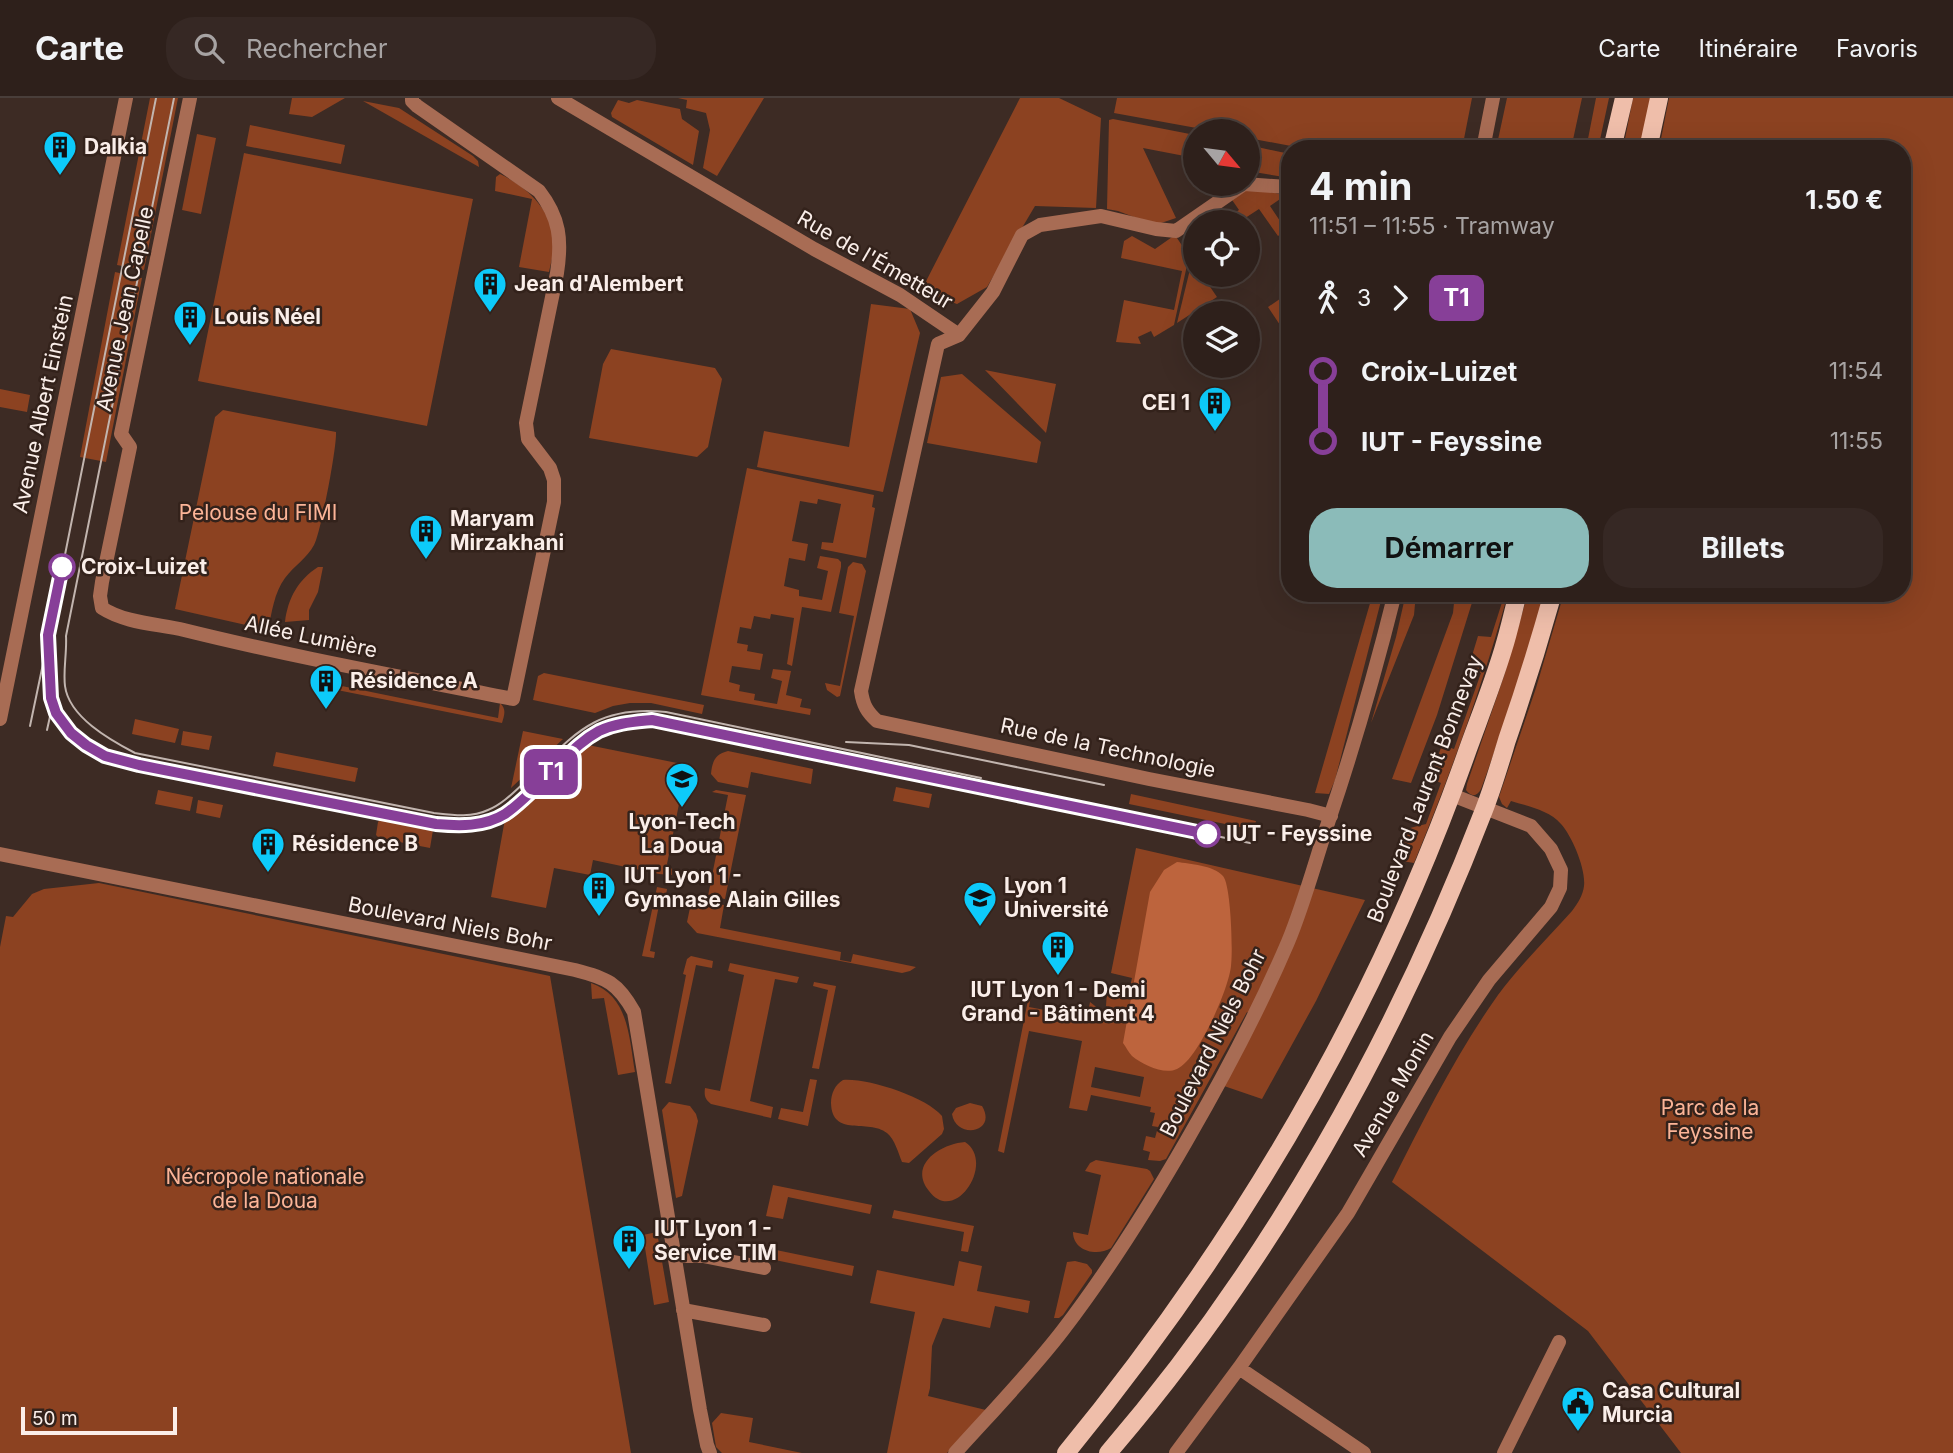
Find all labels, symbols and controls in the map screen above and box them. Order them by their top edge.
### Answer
search box [166,17,656,80]
text: Carte [35,28,124,68]
icon: search [190,29,228,67]
text: Rechercher [246,33,388,64]
text: Carte [1598,34,1660,63]
text: Itinéraire [1698,34,1798,63]
text: Favoris [1836,34,1918,63]
north arrow [1183,119,1260,196]
map controls [1183,119,1260,378]
building icon: Dalkia [41,128,79,177]
place label: Dalkia [84,134,147,159]
text: 4 min [1309,163,1412,209]
text: 1.50 € [1805,184,1883,215]
street label: Avenue Jean Capelle [91,204,158,414]
street label: Rue de l'Émetteur [793,204,958,314]
button: locate [1183,210,1260,287]
text: 11:51 – 11:55 · Tramway [1309,212,1555,240]
building icon: Jean d'Alembert [471,265,509,314]
place label: Jean d'Alembert [514,271,684,296]
icon: walk [1309,279,1347,317]
icon: forward [1381,279,1419,317]
text: T1 [1443,283,1470,312]
text: 3 [1357,284,1371,312]
street label: Avenue Albert Einstein [7,292,78,516]
building icon: Louis Néel [171,298,209,347]
button: layers [1183,301,1260,378]
place label: Louis Néel [214,304,321,329]
text: Croix-Luizet [1361,356,1517,387]
text: 11:54 [1829,357,1883,385]
building icon: CEI 1 [1196,384,1234,433]
place label: CEI 1 [1142,390,1190,415]
text: IUT - Feyssine [1361,426,1542,457]
text: 11:55 [1830,427,1883,455]
park label: Pelouse du FIMI [179,500,337,525]
place label: Maryam Mirzakhani [450,506,564,555]
button: Démarrer [1309,508,1589,588]
button: Billets [1603,508,1883,588]
building icon: Maryam Mirzakhani [407,512,445,561]
marker: Croix-Luizet [49,554,75,580]
place label: Croix-Luizet [81,554,207,579]
street label: Allée Lumière [243,610,380,663]
street label: Boulevard Laurent Bonnevay [1362,651,1487,926]
building icon: Résidence A [307,662,345,711]
place label: Résidence A [350,668,478,693]
street label: Rue de la Technologie [998,712,1218,783]
line badge: T1 [520,749,582,795]
text: T1 [538,757,564,786]
school or university icon: Lyon-Tech La Doua [663,760,701,809]
place label: Lyon-Tech La Doua [628,809,736,858]
marker: IUT - Feyssine [1194,821,1220,847]
place label: IUT - Feyssine [1226,821,1372,846]
building icon: Résidence B [249,825,287,874]
place label: Résidence B [292,831,418,856]
place label: IUT Lyon 1 - Gymnase Alain Gilles [624,863,840,912]
building icon: IUT Lyon 1 - Gymnase Alain Gilles [580,869,618,918]
place label: Lyon 1 Université [1004,873,1109,922]
school or university icon: Lyon 1 Université [961,879,999,928]
street label: Boulevard Niels Bohr [346,891,554,956]
building icon: IUT Lyon 1 - Demi Grand - Bâtiment 4 [1039,928,1077,977]
street label: Boulevard Niels Bohr [1154,945,1271,1141]
place label: IUT Lyon 1 - Demi Grand - Bâtiment 4 [961,977,1155,1026]
street label: Avenue Monin [1346,1026,1439,1161]
park label: Parc de la Feyssine [1661,1095,1759,1144]
park label: Nécropole nationale de la Doua [165,1164,365,1213]
place label: IUT Lyon 1 - Service TIM [654,1216,777,1265]
building icon: IUT Lyon 1 - Service TIM [610,1222,648,1271]
place label: Casa Cultural Murcia [1602,1378,1740,1427]
public building icon: Casa Cultural Murcia [1559,1384,1597,1433]
scale bar [21,1404,177,1436]
text: 50 m [32,1407,78,1430]

